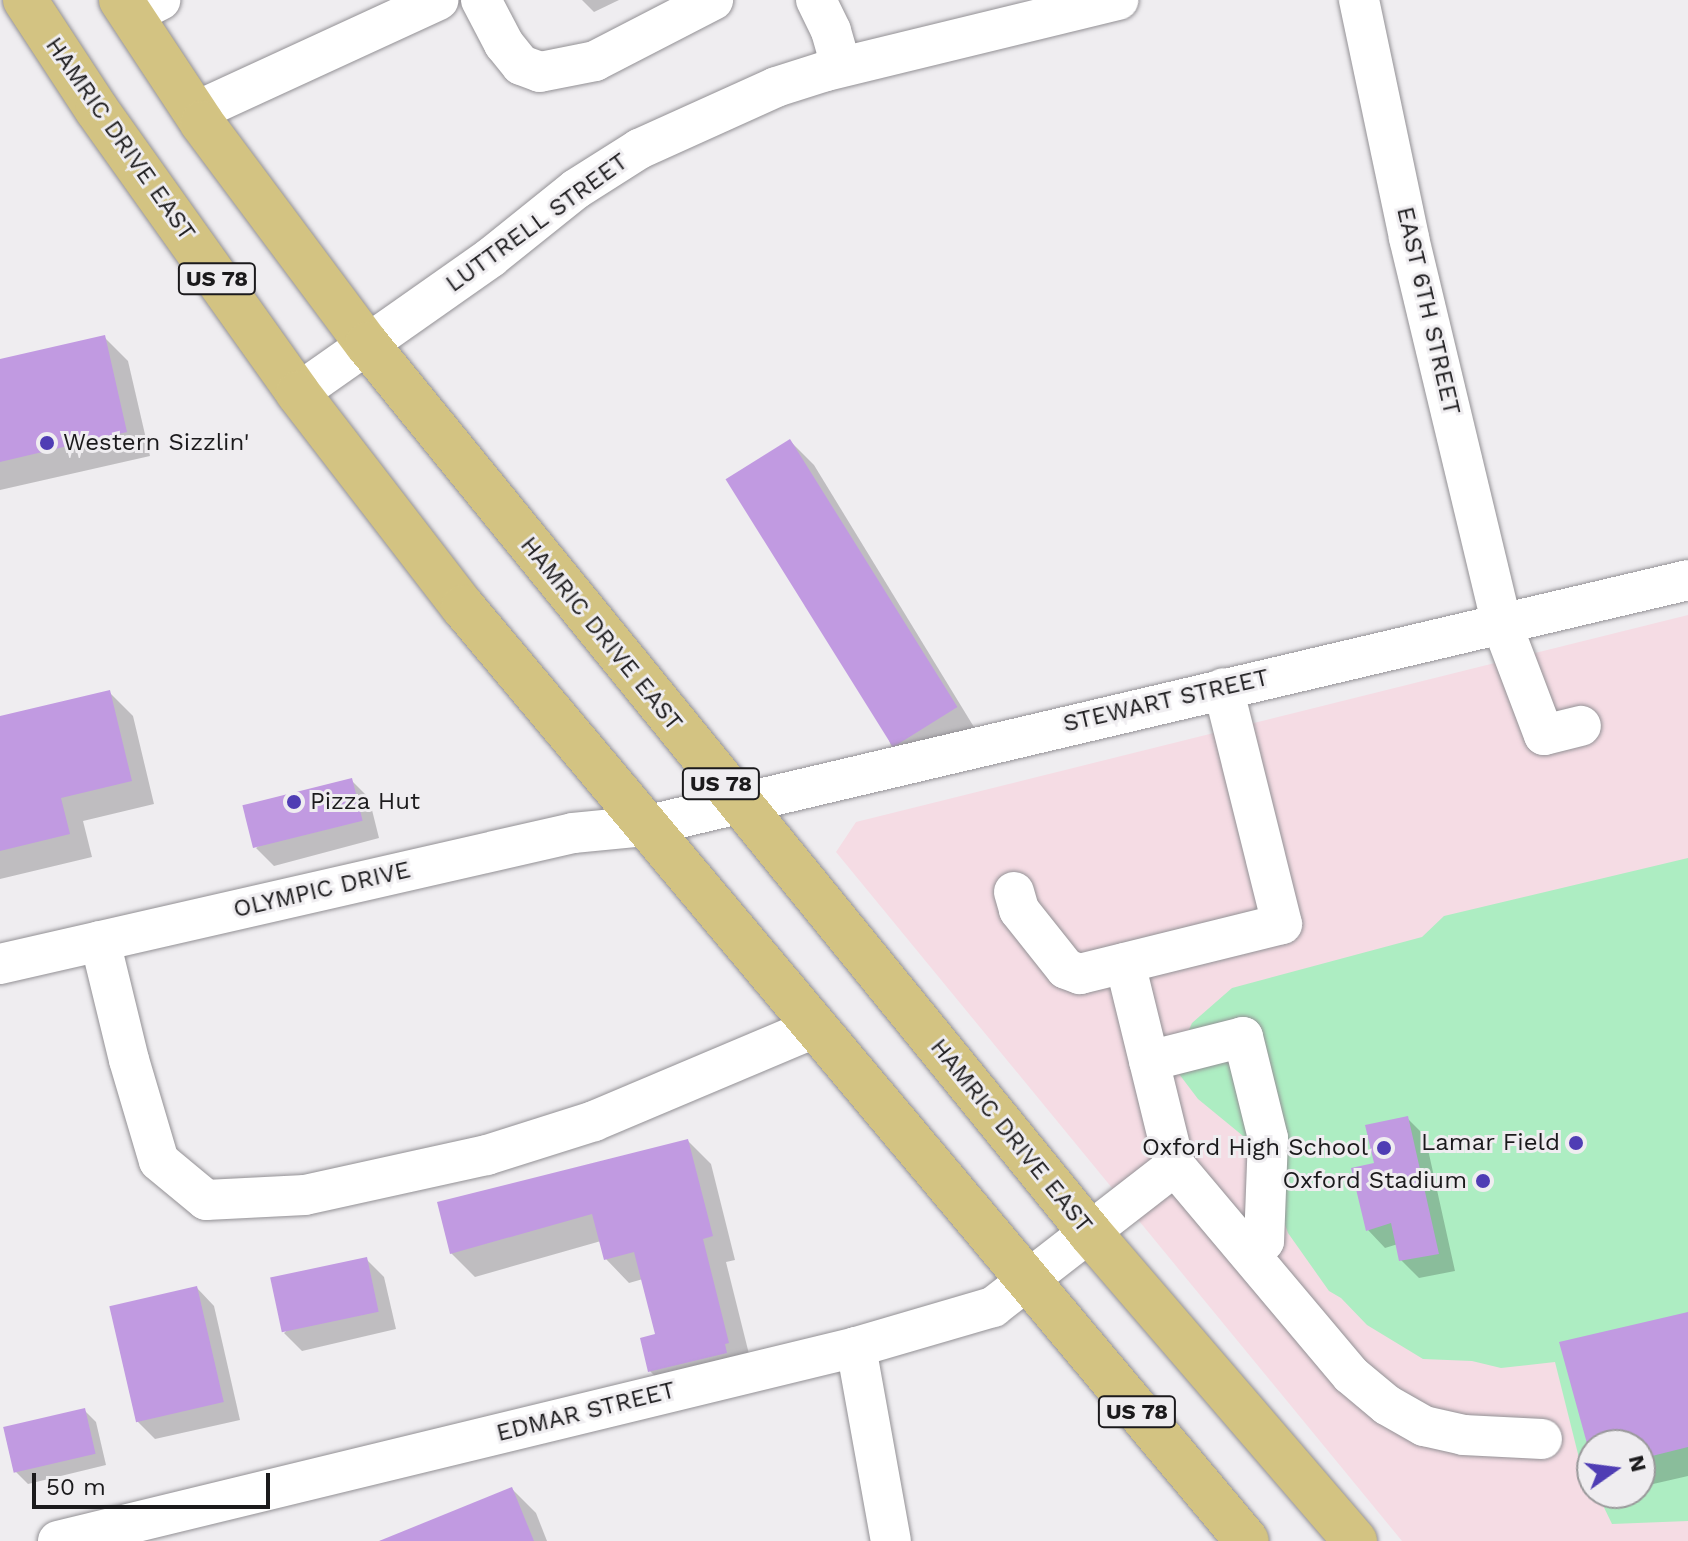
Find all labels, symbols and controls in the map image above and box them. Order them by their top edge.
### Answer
street label: HAMRIC DRIVE EAST [39,32,201,246]
street label: LUTTRELL STREET [440,147,634,299]
street label: EAST 6TH STREET [1390,204,1466,418]
road number: US 78 [177,261,257,297]
place label: Western Sizzlin' [63,429,249,457]
marker: Western Sizzlin' [38,434,56,452]
street label: HAMRIC DRIVE EAST [514,531,688,737]
street label: STEWART STREET [1060,663,1272,739]
road number: US 78 [681,766,761,802]
place label: Pizza Hut [310,788,421,816]
marker: Pizza Hut [285,793,303,811]
street label: OLYMPIC DRIVE [231,856,413,924]
street label: HAMRIC DRIVE EAST [924,1033,1098,1239]
place label: Lamar Field [1420,1129,1560,1157]
place label: Oxford High School [1142,1134,1368,1162]
marker: Lamar Field [1567,1134,1585,1152]
marker: Oxford High School [1375,1139,1393,1157]
place label: Oxford Stadium [1282,1167,1467,1195]
marker: Oxford Stadium [1474,1172,1492,1190]
street label: EDMAR STREET [494,1376,678,1448]
road number: US 78 [1097,1394,1177,1430]
north arrow [1576,1429,1656,1509]
text: N [1624,1453,1652,1474]
scale bar [36,1457,274,1507]
text: 50 m [46,1473,106,1501]

